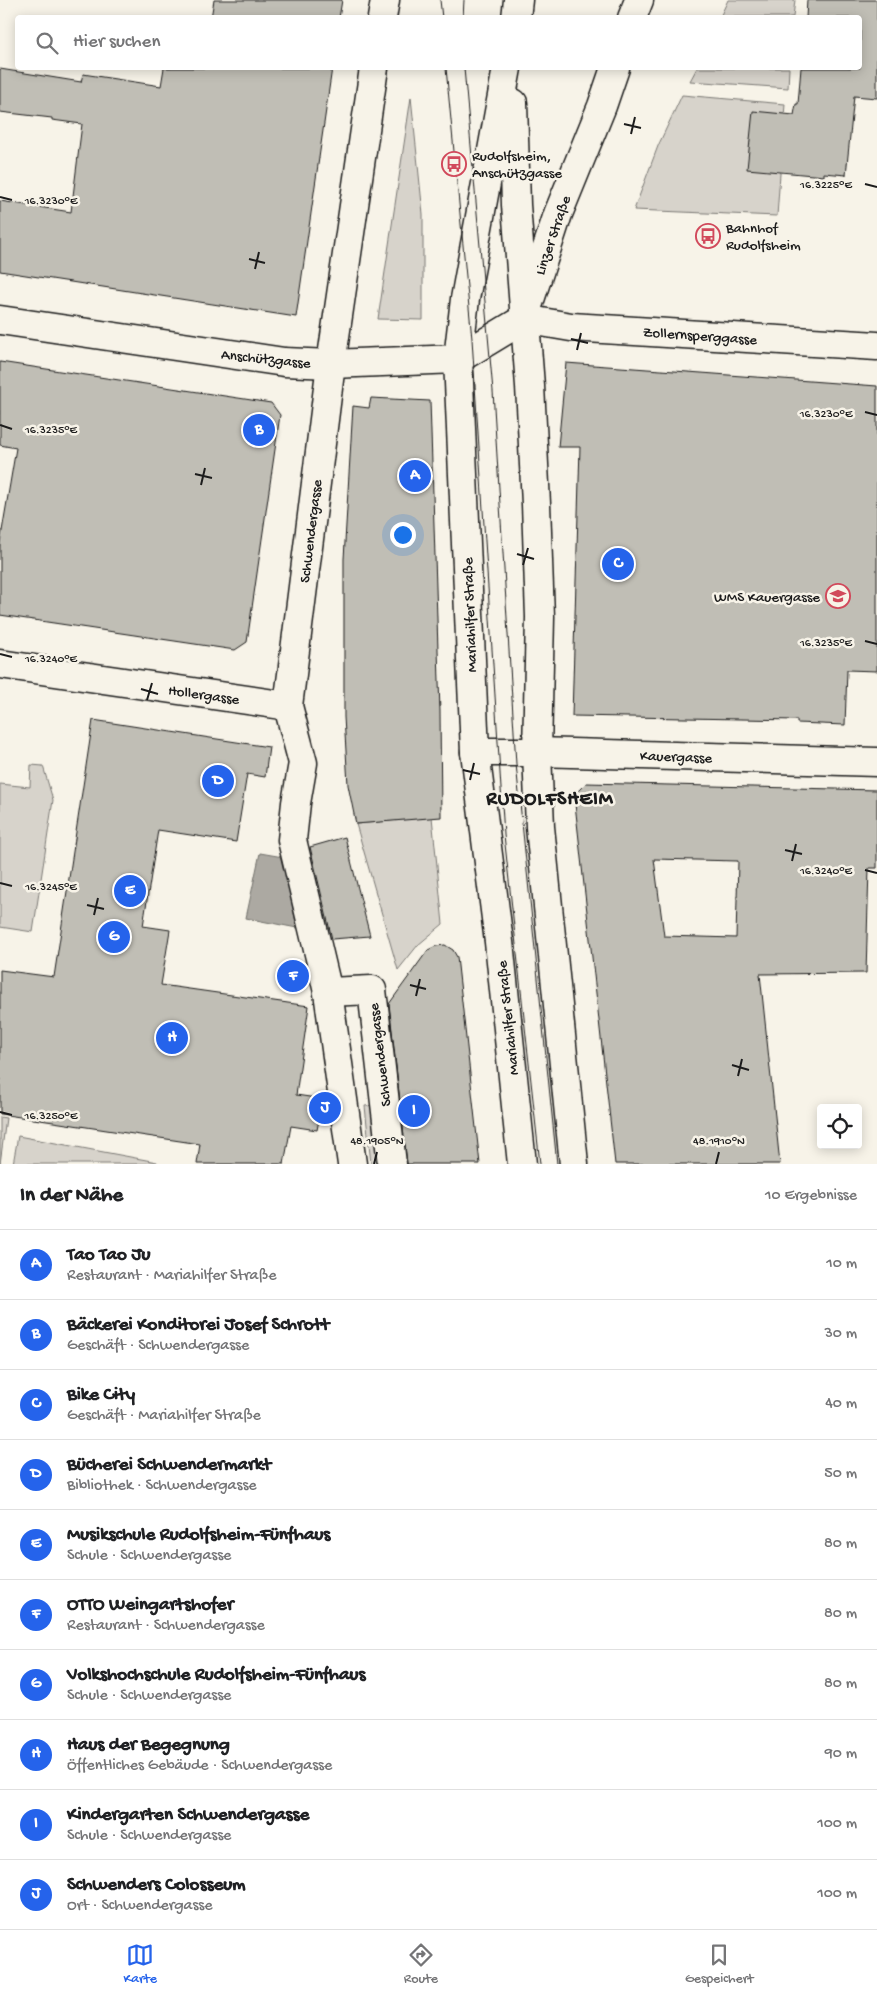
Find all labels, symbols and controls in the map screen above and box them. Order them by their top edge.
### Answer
search box [15,15,862,70]
icon: search [33,29,61,57]
text: Hier suchen [73,31,160,54]
place label: Rudolfsheim, Anschützgasse [472,148,562,183]
bus stop icon: Rudolfsheim, Anschützgasse [441,151,467,177]
text: 16.3225°E [799,179,852,193]
street label: Linzer Straße [532,193,576,278]
text: 16.3230°E [24,195,78,209]
place label: Bahnhof Rudolfsheim [725,220,801,255]
bus stop icon: Bahnhof Rudolfsheim [695,223,721,249]
street label: Zollernsperggasse [642,324,758,350]
street label: Anschützgasse [220,346,312,374]
text: 16.3230°E [799,408,853,422]
pin: B [243,411,275,449]
text: 16.3235°E [24,424,78,438]
pin: A [399,457,431,495]
street label: Schwendergasse [297,478,327,584]
your location [390,522,416,548]
pin: C [602,545,634,583]
street label: Mariahilfer Straße [460,557,482,673]
school or university icon: WMS Kauergasse [825,583,851,609]
place label: WMS Kauergasse [714,589,820,607]
text: 16.3235°E [799,637,853,651]
text: 16.3240°E [24,653,78,667]
street label: Hollergasse [167,682,241,710]
street label: Kauergasse [639,748,713,768]
pin: D [202,762,234,800]
district label: RUDOLFSHEIM [485,789,614,812]
text: 16.3240°E [799,865,853,879]
pin: E [114,872,146,910]
text: 16.3245°E [24,881,77,895]
pin: G [98,918,130,956]
pin: F [277,957,309,995]
street label: Mariahilfer Straße [494,959,524,1076]
street label: Schwendergasse [366,1002,396,1108]
pin: H [156,1019,188,1057]
pin: J [309,1089,341,1127]
pin: I [398,1092,430,1130]
map controls [817,1104,862,1149]
button: locate [817,1104,862,1149]
text: 16.3250°E [24,1110,78,1124]
text: 48.1905°N [350,1135,404,1149]
text: 48.1910°N [693,1135,745,1149]
text: In der Nähe [20,1184,123,1209]
text: 10 Ergebnisse [765,1187,857,1206]
text: Tao Tao Ju [67,1244,150,1267]
text: A [31,1255,41,1274]
text: 10 m [826,1255,857,1274]
text: Restaurant · Mariahilfer Straße [67,1267,276,1286]
text: Bäckerei Konditorei Josef Schrott [67,1314,329,1337]
text: B [32,1325,40,1344]
text: 30 m [824,1325,857,1344]
text: Geschäft · Schwendergasse [67,1337,249,1356]
text: Bike City [67,1384,135,1407]
text: C [32,1395,40,1414]
text: 40 m [825,1395,857,1414]
text: Geschäft · Mariahilfer Straße [67,1407,261,1426]
text: Bücherei Schwendermarkt [67,1454,271,1477]
text: D [31,1465,41,1484]
text: 50 m [824,1465,857,1484]
text: Bibliothek · Schwendergasse [67,1477,257,1496]
text: Musikschule Rudolfsheim-Fünfhaus [67,1524,330,1547]
text: E [31,1535,41,1554]
text: 80 m [824,1535,857,1554]
text: Schule · Schwendergasse [67,1547,231,1566]
text: OTTO Weingartshofer [67,1594,233,1617]
text: F [32,1605,40,1624]
text: 80 m [824,1605,857,1624]
text: Restaurant · Schwendergasse [67,1617,265,1636]
text: Volkshochschule Rudolfsheim-Fünfhaus [67,1664,365,1687]
text: G [31,1675,41,1694]
text: 80 m [824,1675,857,1694]
text: Schule · Schwendergasse [67,1687,231,1706]
text: Haus der Begegnung [67,1734,230,1757]
text: H [31,1745,41,1764]
text: 90 m [825,1745,857,1764]
text: Öffentliches Gebäude · Schwendergasse [67,1757,332,1776]
text: Kindergarten Schwendergasse [67,1804,309,1827]
text: I [34,1815,38,1834]
text: 100 m [817,1815,857,1834]
text: Schule · Schwendergasse [67,1827,231,1846]
text: Schwenders Colosseum [67,1874,246,1897]
text: J [32,1885,40,1904]
text: 100 m [817,1885,857,1904]
text: Ort · Schwendergasse [67,1897,212,1916]
tab: Karte [123,1941,157,1988]
tab: Route [404,1941,438,1988]
tab: Gespeichert [685,1941,753,1988]

